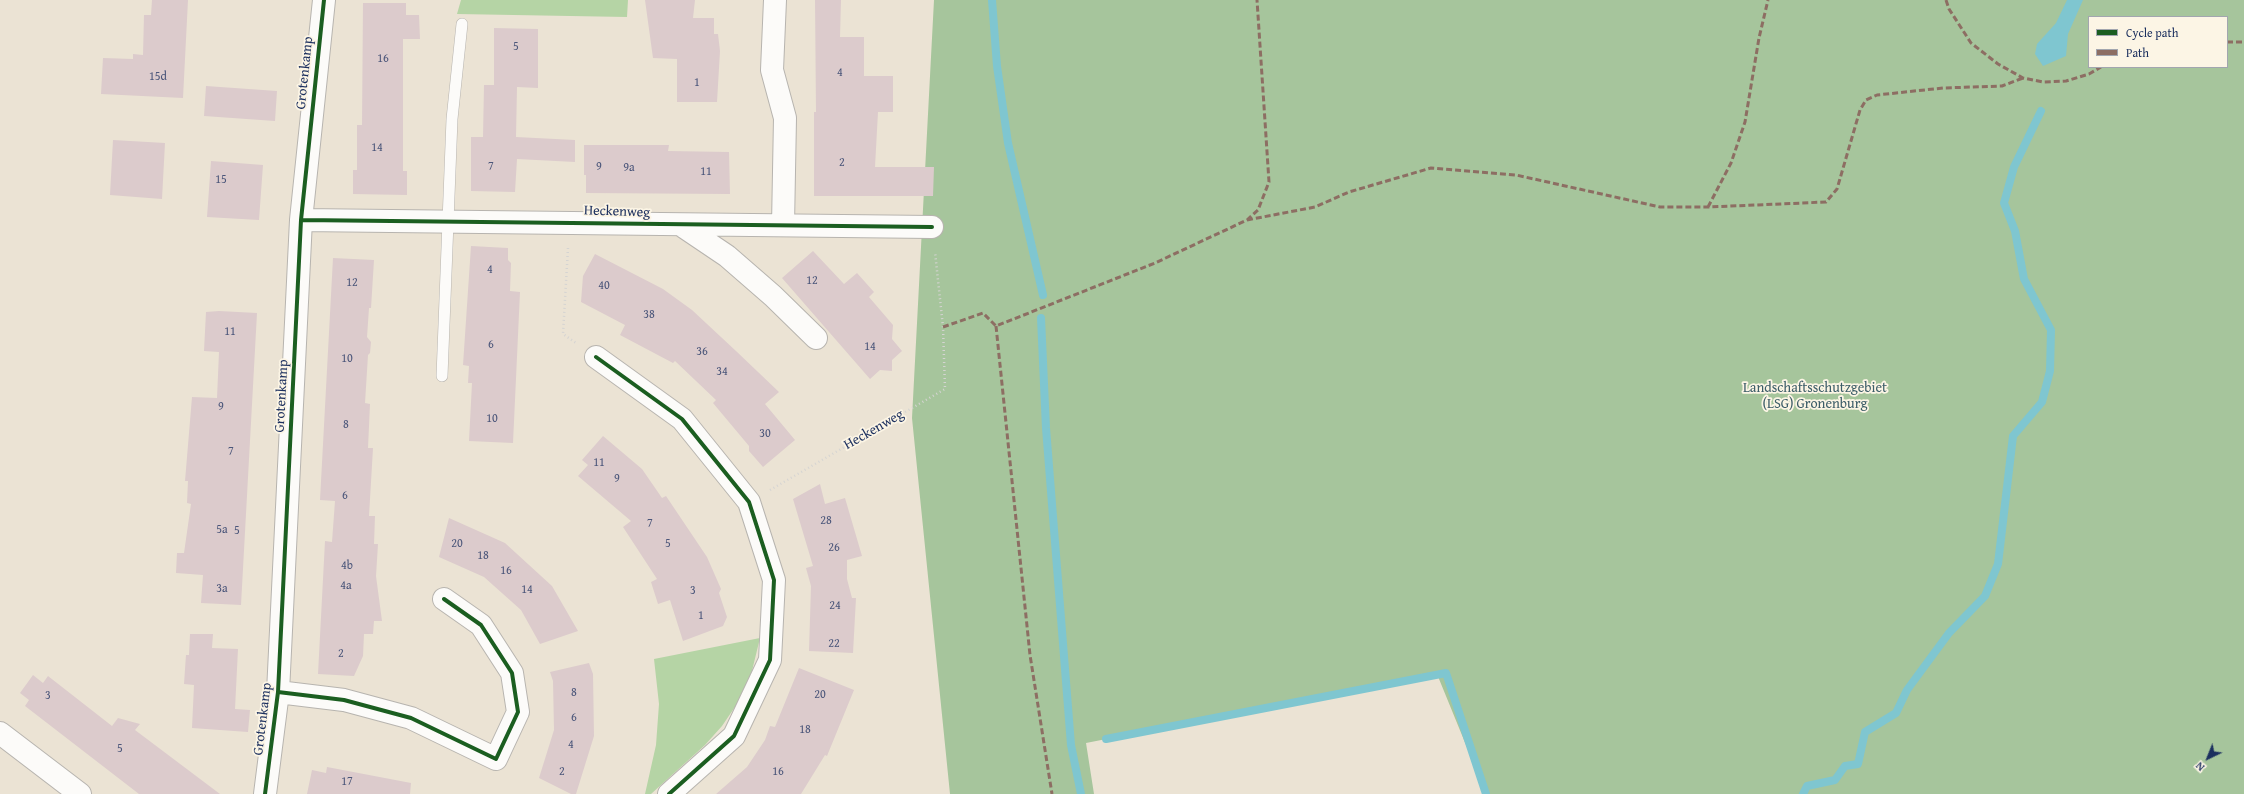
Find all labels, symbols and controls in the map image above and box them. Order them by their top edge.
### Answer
legend [2088,16,2228,68]
text: Cycle path [2126,24,2178,41]
street label: Grotenkamp [293,36,317,110]
house number: 5 [513,40,519,54]
text: Path [2126,44,2149,61]
house number: 16 [377,52,389,66]
house number: 4 [837,66,843,80]
house number: 15d [149,70,167,84]
house number: 1 [694,76,700,90]
house number: 14 [371,141,383,155]
house number: 2 [839,156,845,170]
house number: 7 [488,160,494,174]
house number: 9 [596,160,602,174]
house number: 9a [623,161,635,175]
house number: 11 [700,165,712,179]
house number: 15 [215,173,227,187]
street label: Heckenweg [584,202,650,222]
house number: 4 [487,263,493,277]
house number: 12 [806,274,818,288]
house number: 12 [346,276,358,290]
house number: 40 [598,279,610,293]
house number: 38 [643,308,655,322]
house number: 11 [224,325,236,339]
house number: 6 [488,338,494,352]
house number: 14 [864,340,876,354]
house number: 36 [696,345,708,359]
house number: 10 [341,352,353,366]
street label: Grotenkamp [272,359,292,433]
house number: 34 [716,365,728,379]
park label: Landschaftsschutzgebiet (LSG) Gronenburg [1743,380,1887,412]
house number: 9 [218,400,224,414]
street label: Heckenweg [841,406,907,454]
house number: 10 [486,412,498,426]
house number: 8 [343,418,349,432]
house number: 30 [759,427,771,441]
house number: 7 [228,445,234,459]
house number: 11 [593,456,605,470]
house number: 9 [614,472,620,486]
house number: 6 [342,489,348,503]
house number: 28 [820,514,832,528]
house number: 7 [647,517,653,531]
house number: 5a [216,523,228,537]
house number: 5 [234,524,240,538]
house number: 20 [451,537,463,551]
house number: 5 [665,537,671,551]
house number: 26 [828,541,840,555]
house number: 18 [477,549,489,563]
house number: 4b [341,559,353,573]
house number: 16 [500,564,512,578]
house number: 4a [340,579,352,593]
house number: 3a [216,582,228,596]
house number: 14 [521,583,533,597]
house number: 3 [690,584,696,598]
house number: 24 [829,599,841,613]
house number: 1 [698,609,704,623]
house number: 22 [828,637,840,651]
house number: 2 [338,647,344,661]
street label: Grotenkamp [250,682,276,756]
house number: 8 [571,686,577,700]
house number: 20 [814,688,826,702]
house number: 3 [45,689,51,703]
house number: 6 [571,711,577,725]
house number: 18 [799,723,811,737]
house number: 4 [568,738,574,752]
north arrow [2188,738,2228,778]
house number: 5 [117,742,123,756]
text: N [2192,758,2208,775]
house number: 2 [559,765,565,779]
house number: 16 [772,765,784,779]
house number: 17 [341,775,353,789]

